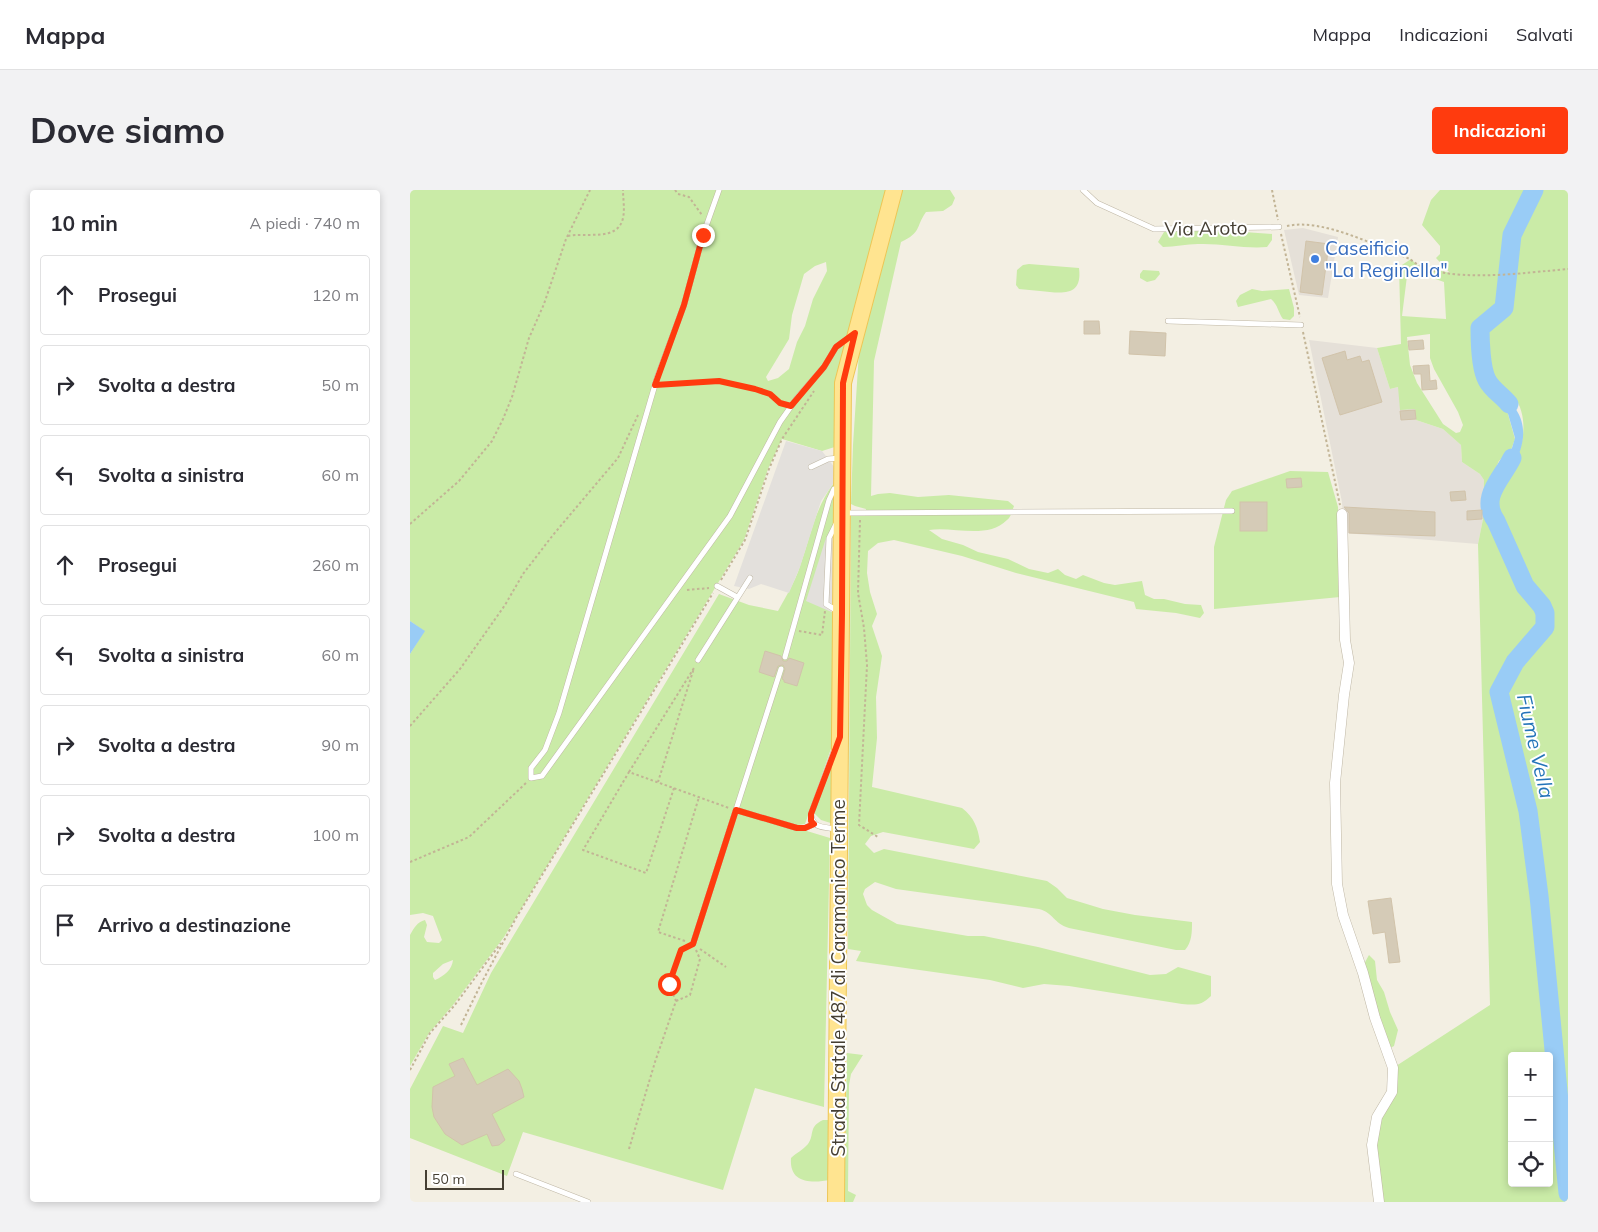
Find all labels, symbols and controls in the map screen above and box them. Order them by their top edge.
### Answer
text: Mappa [25,20,105,50]
text: Mappa [1313,23,1371,46]
text: Indicazioni [1399,23,1488,46]
text: Salvati [1516,23,1573,46]
button: Indicazioni [1432,107,1568,154]
text: Dove siamo [30,108,225,152]
text: 10 min [50,210,118,236]
text: A piedi · 740 m [249,213,360,233]
street label: Via Aroto [1164,215,1248,241]
route end [692,224,715,247]
place label: Caseificio "La Reginella" [1325,236,1448,282]
marker: Caseificio "La Reginella" [1309,253,1321,265]
icon: ahead [51,281,79,309]
text: Prosegui [98,283,177,307]
text: 120 m [312,285,359,305]
icon: right [51,371,79,399]
text: Svolta a destra [98,373,236,397]
text: 50 m [322,375,359,395]
icon: left [51,461,79,489]
text: Svolta a sinistra [98,463,244,487]
text: 60 m [322,465,359,485]
icon: ahead [51,551,79,579]
text: Prosegui [98,553,177,577]
text: 260 m [312,555,359,575]
icon: left [51,641,79,669]
text: Svolta a sinistra [98,643,244,667]
text: 60 m [322,645,359,665]
water label: Fiume Vella [1512,691,1560,801]
icon: right [51,731,79,759]
text: Svolta a destra [98,733,236,757]
text: 90 m [322,735,359,755]
street label: Strada Statale 487 di Caramanico Terme [826,799,850,1157]
icon: right [51,821,79,849]
text: Svolta a destra [98,823,236,847]
text: 100 m [312,825,359,845]
icon: arrive [51,911,79,939]
text: Arrivo a destinazione [98,913,291,937]
route start [658,973,681,996]
map controls [1508,1052,1553,1187]
button: + [1508,1052,1553,1097]
button: − [1508,1097,1553,1142]
button: locate [1508,1142,1553,1187]
scale bar [425,1167,504,1190]
text: 50 m [432,1170,465,1188]

